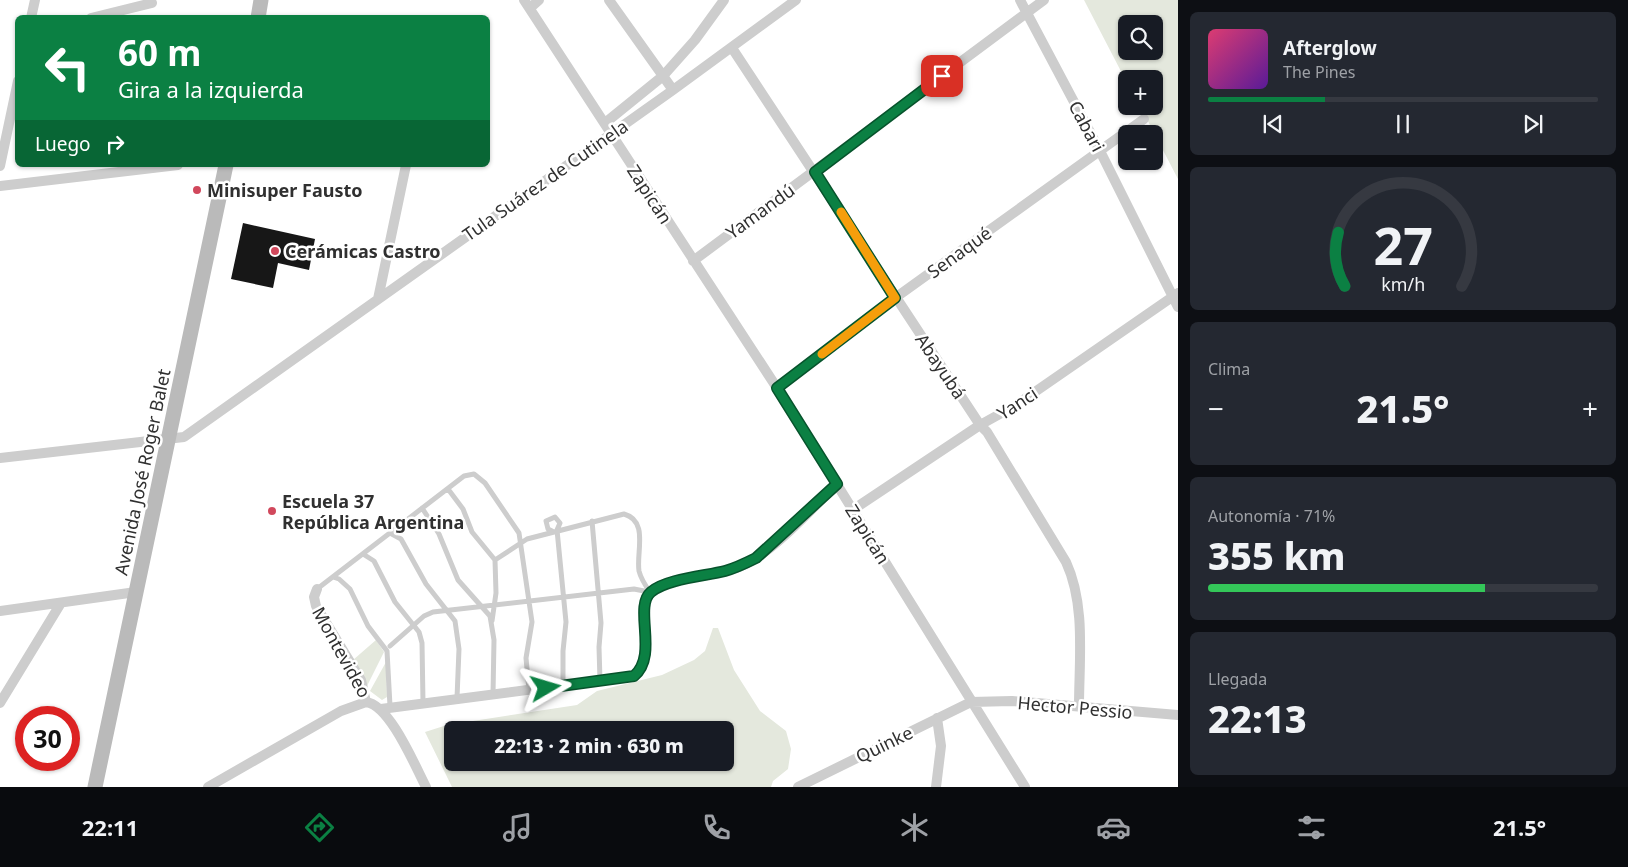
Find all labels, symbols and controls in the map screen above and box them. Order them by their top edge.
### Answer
map controls [1118,15,1163,170]
button: search [1118,15,1163,60]
text: 60 m [118,29,201,76]
icon: left [35,35,100,100]
text: Afterglow [1283,35,1377,61]
pin [921,55,963,97]
text: The Pines [1283,61,1355,83]
icon: arrive [928,62,956,90]
button: + [1118,70,1163,115]
text: Gira a la izquierda [118,74,304,104]
street label: Cabari [1064,96,1110,156]
icon: previous [1259,110,1287,138]
icon: pause [1389,110,1417,138]
icon: next [1519,110,1547,138]
street label: Tula Suárez de Cutinela [458,114,632,246]
button: − [1118,125,1163,170]
icon: right [101,130,129,158]
text: Luego [35,131,91,157]
street label: Zapicán [622,160,678,228]
place label: Minisuper Fausto [207,178,362,202]
street label: Yamandú [721,178,799,244]
marker: Minisuper Fausto [191,184,203,196]
text: 27 [1373,209,1433,280]
street label: Senaqué [922,221,996,283]
place label: Cerámicas Castro [285,239,441,263]
marker: Cerámicas Castro [269,245,281,257]
text: km/h [1381,272,1425,296]
street label: Abayubá [910,329,972,403]
text: Clima [1208,358,1250,380]
street label: Avenida José Roger Balet [108,366,176,577]
street label: Yanci [992,381,1042,425]
text: 21.5° [1357,382,1449,434]
text: − [1208,389,1224,427]
text: + [1582,389,1598,427]
place label: Escuela 37 República Argentina [282,489,464,534]
street label: Zapicán [840,500,896,568]
marker: Escuela 37 República Argentina [266,505,278,517]
text: Autonomía · 71% [1208,505,1335,527]
text: 355 km [1208,529,1346,581]
street label: Montevideo [307,602,377,702]
position arrow [519,661,571,713]
text: Llegada [1208,668,1267,690]
street label: Hector Pessio [1016,690,1134,724]
text: 22:13 [1208,692,1307,744]
speed limit sign: 30 [15,706,80,771]
street label: Quinke [851,720,917,768]
text: 22:13 · 2 min · 630 m [494,733,684,759]
icon: directions [302,810,337,845]
icon: music [500,810,535,845]
icon: phone [699,810,734,845]
icon: climate [897,810,932,845]
icon: car [1096,810,1131,845]
icon: filters [1294,810,1329,845]
text: 22:11 [82,812,138,842]
text: 21.5° [1493,812,1546,842]

